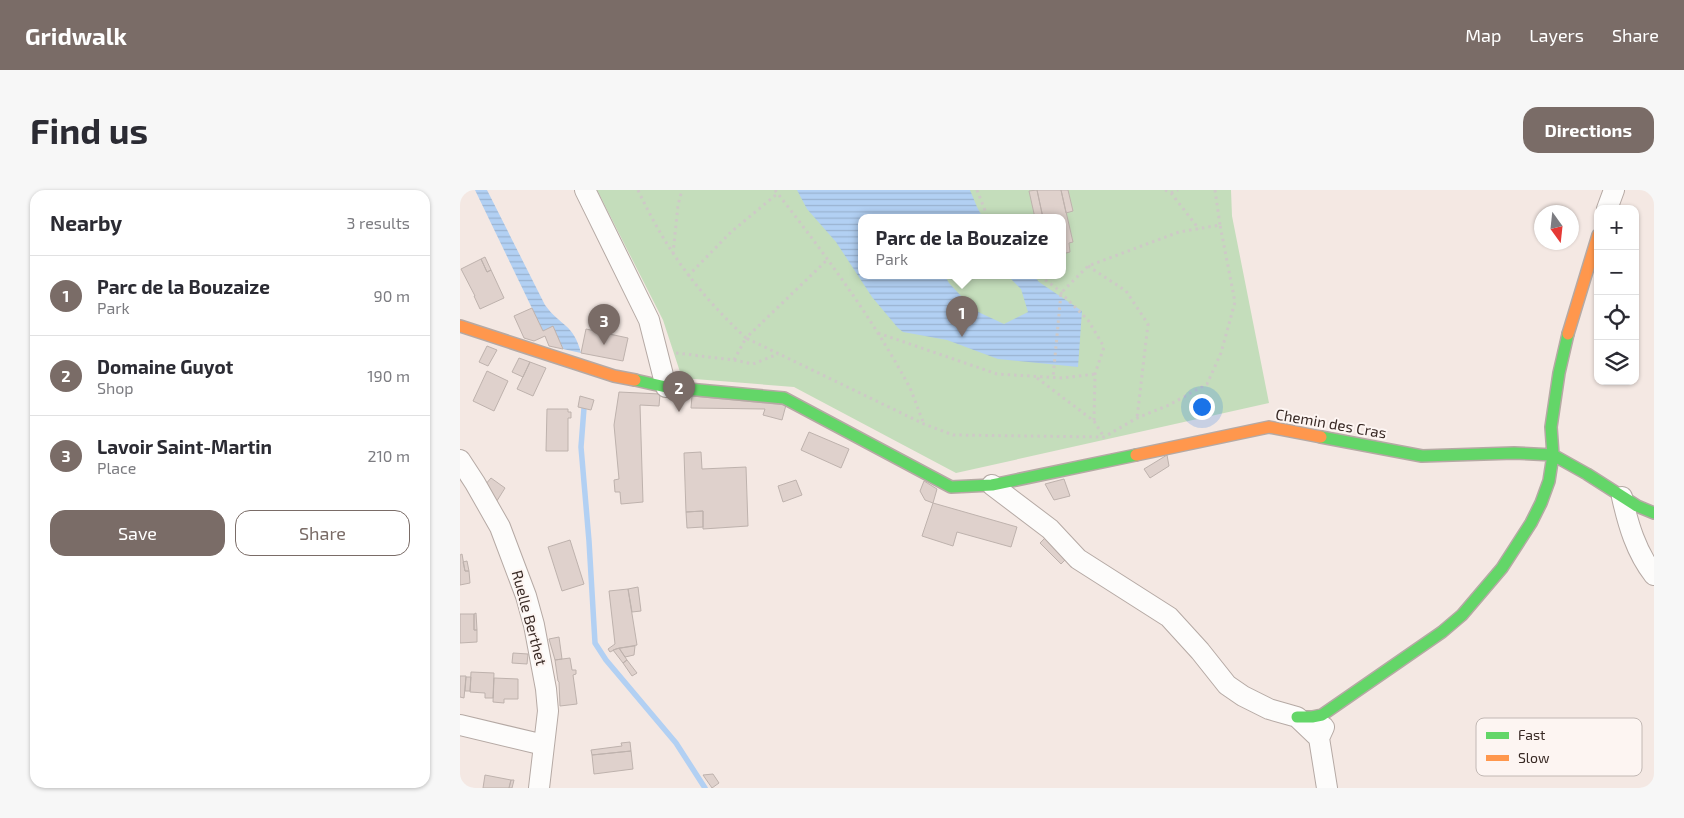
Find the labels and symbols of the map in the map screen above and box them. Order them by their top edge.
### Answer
north arrow [1534,205,1579,250]
pin: 1 [946,296,978,337]
pin: 3 [588,304,620,345]
pin: 2 [663,371,695,412]
your location [1189,394,1215,420]
street label: Chemin des Cras [1274,404,1388,442]
street label: Ruelle Berthet [509,568,551,668]
legend [1476,718,1642,776]
text: Fast [1518,726,1545,743]
text: Slow [1518,749,1550,766]

